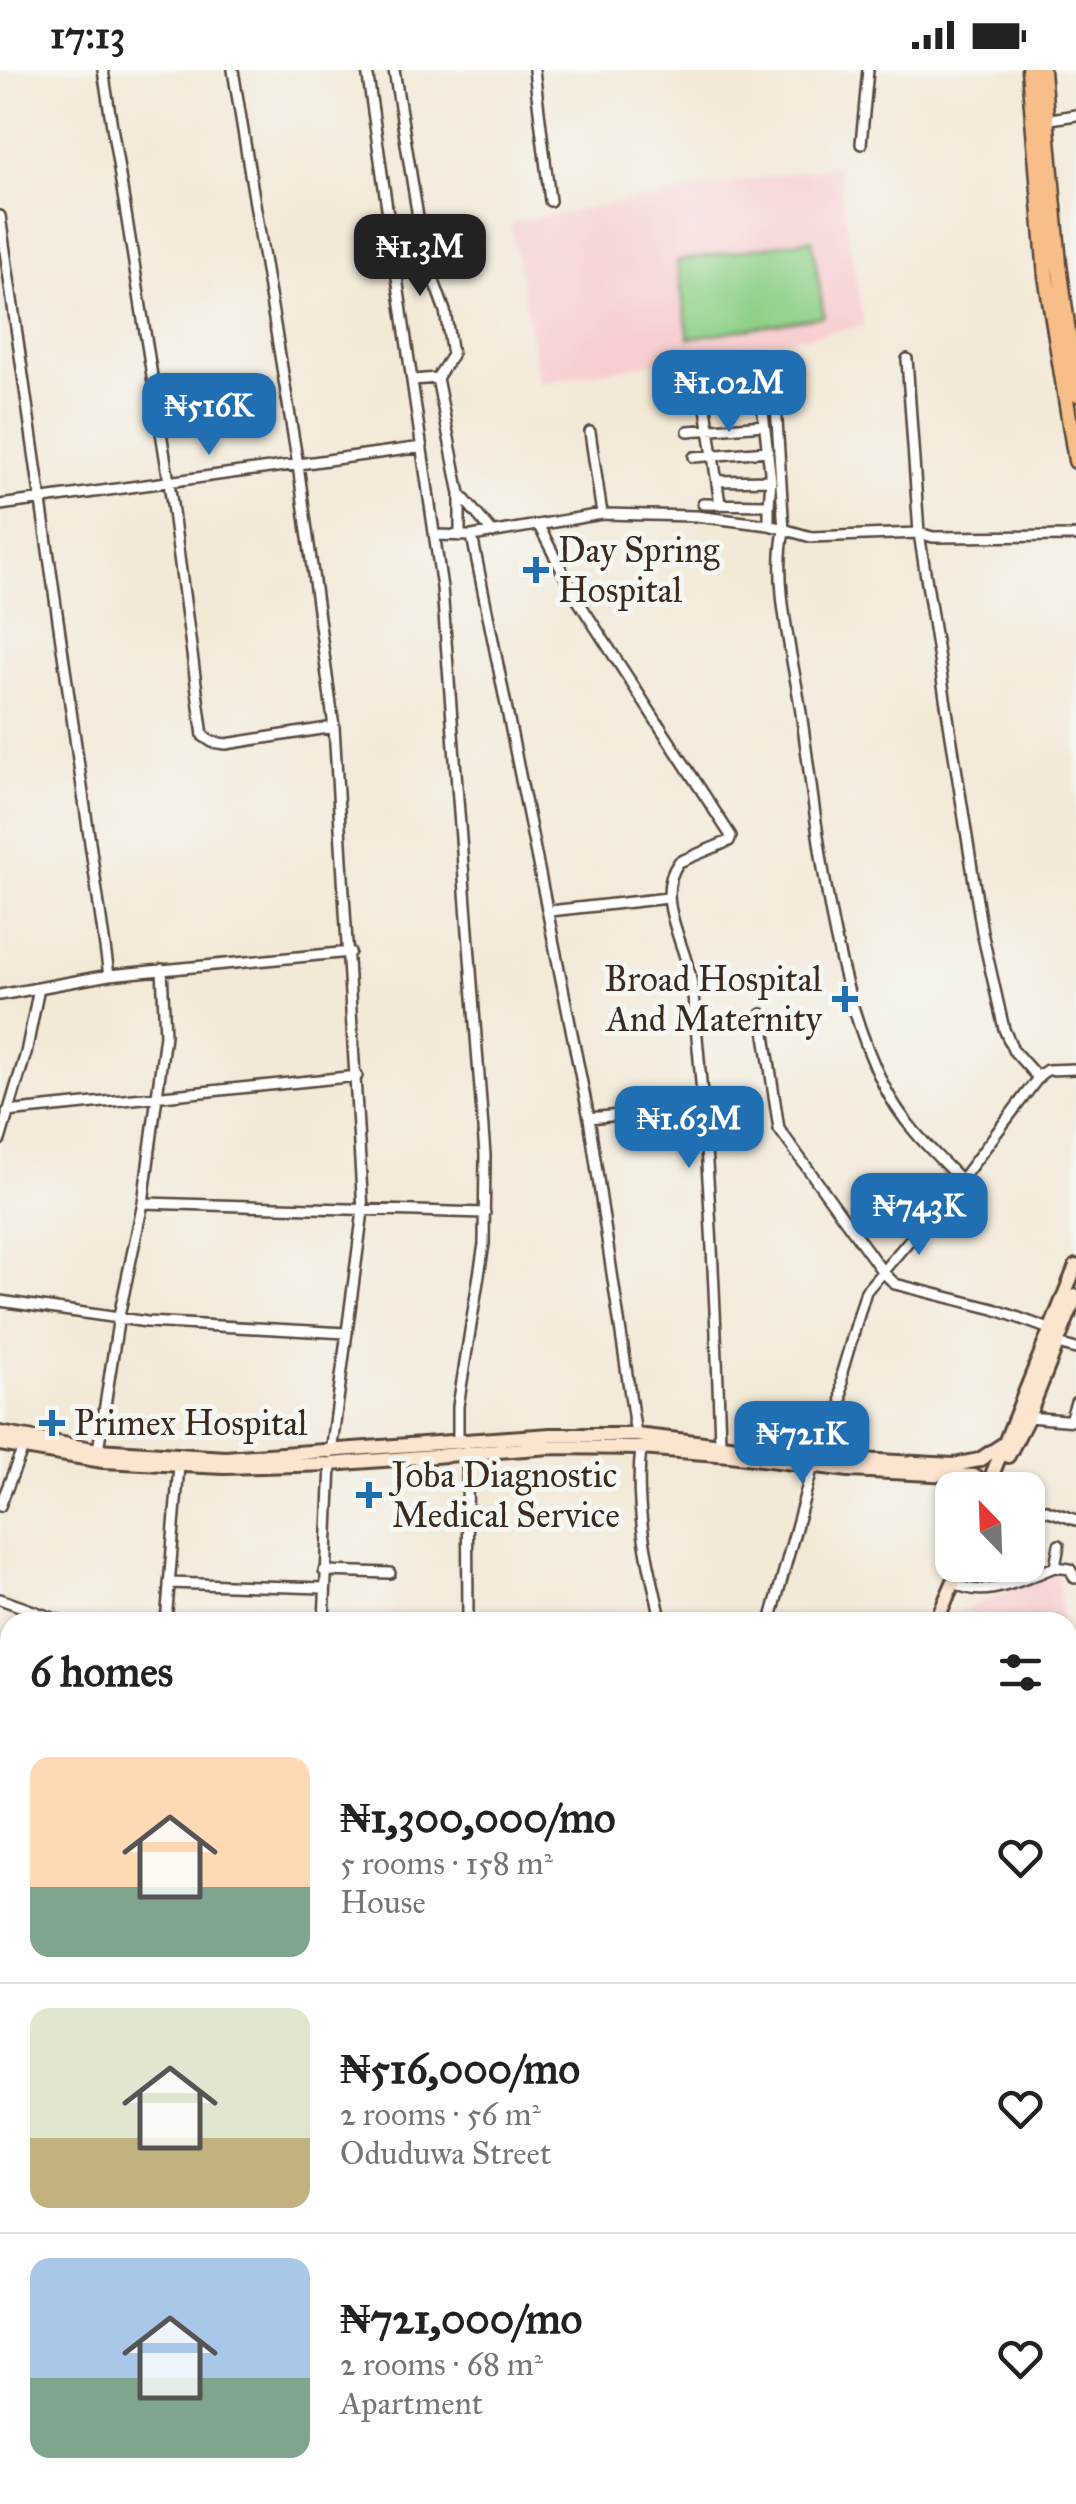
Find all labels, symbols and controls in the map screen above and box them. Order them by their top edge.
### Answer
text: 17:13 [50,12,125,58]
pin: ₦1.3M [350,214,490,299]
text: ₦1.3M [376,227,464,266]
pin: ₦1.02M [648,350,810,435]
text: ₦1.02M [674,363,784,402]
pin: ₦516K [139,373,279,458]
text: ₦516K [164,386,254,425]
place label: Day Spring Hospital [558,529,720,612]
marker: Day Spring Hospital [523,557,549,583]
place label: Broad Hospital And Maternity [604,958,823,1041]
marker: Broad Hospital And Maternity [832,986,858,1012]
pin: ₦1.63M [608,1086,770,1171]
text: ₦1.63M [637,1099,741,1138]
pin: ₦743K [849,1173,989,1258]
text: ₦743K [873,1186,965,1225]
pin: ₦721K [732,1401,872,1486]
place label: Primex Hospital [74,1402,308,1445]
marker: Primex Hospital [39,1410,65,1436]
text: ₦721K [756,1414,848,1453]
place label: Joba Diagnostic Medical Service [388,1454,620,1537]
north arrow [935,1472,1045,1582]
map controls [935,1472,1045,1582]
marker: Joba Diagnostic Medical Service [356,1482,382,1508]
icon: filters [993,1645,1048,1700]
text: 6 homes [30,1646,173,1698]
text: ₦1,300,000/mo [340,1792,616,1844]
icon: home [110,1797,230,1917]
icon: heart [993,1830,1048,1885]
text: 5 rooms · 158 m² [340,1844,553,1883]
text: House [340,1883,426,1922]
text: ₦516,000/mo [340,2043,580,2095]
icon: home [110,2048,230,2168]
icon: heart [993,2081,1048,2136]
text: 2 rooms · 56 m² [340,2095,541,2134]
text: Oduduwa Street [340,2134,551,2173]
text: ₦721,000/mo [340,2293,582,2345]
icon: home [110,2298,230,2418]
icon: heart [993,2331,1048,2386]
text: 2 rooms · 68 m² [340,2345,543,2384]
text: Apartment [340,2384,483,2423]

